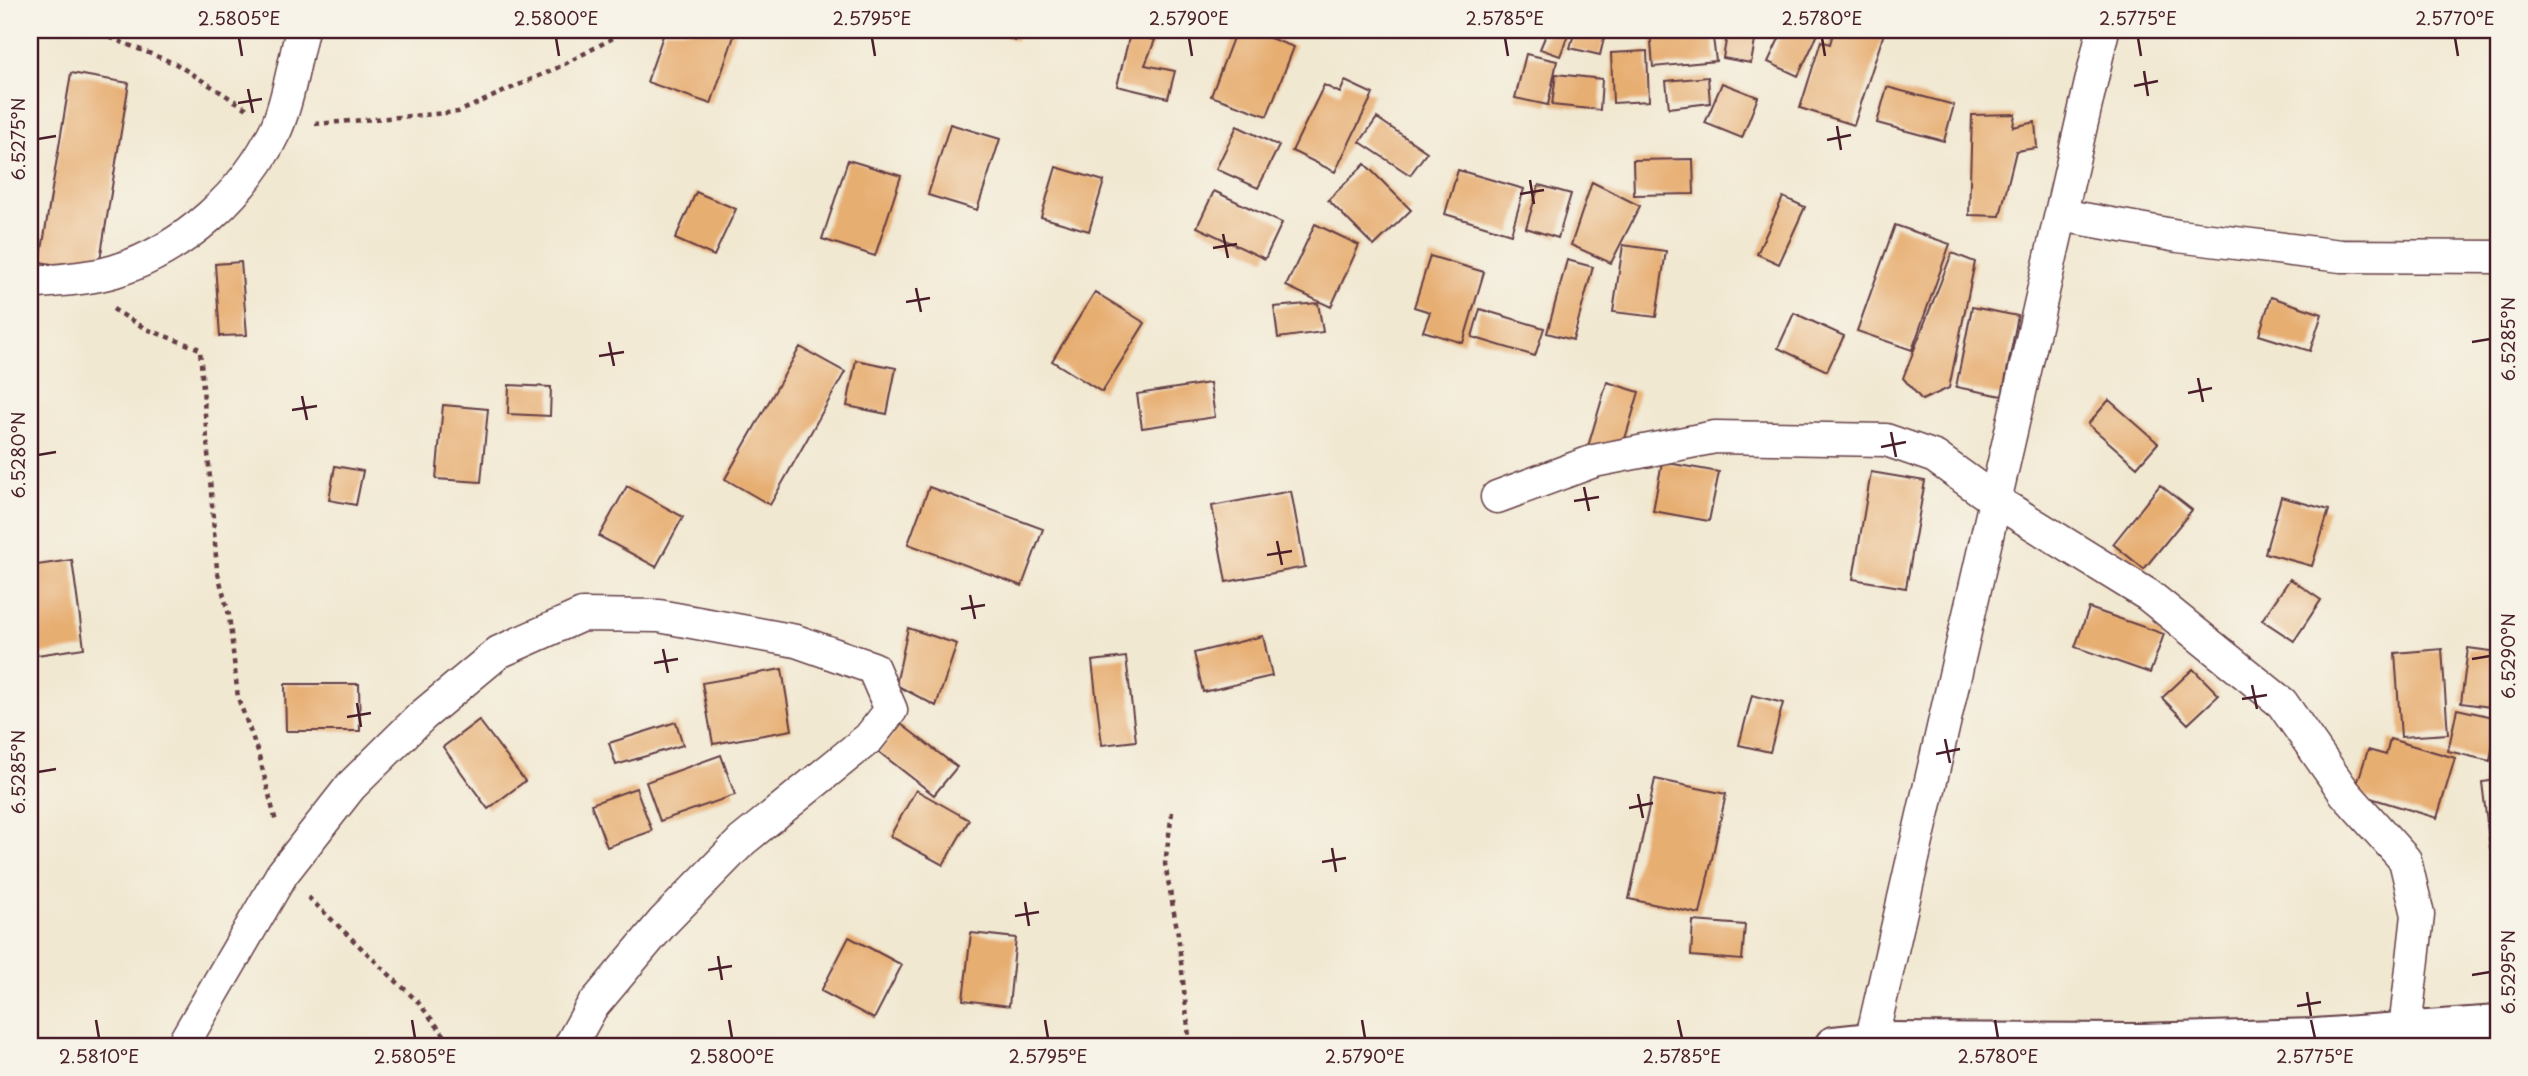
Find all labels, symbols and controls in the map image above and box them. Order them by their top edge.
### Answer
text: 2.5805°E [197,4,281,31]
text: 2.5800°E [513,4,599,31]
text: 2.5795°E [832,4,912,31]
text: 2.5790°E [1149,4,1229,31]
text: 2.5785°E [1466,4,1544,31]
text: 2.5780°E [1782,4,1862,31]
text: 2.5775°E [2099,4,2177,31]
text: 2.5770°E [2415,4,2495,31]
text: 6.5275°N [4,98,31,180]
text: 6.5285°N [2494,297,2521,381]
text: 6.5280°N [4,411,31,499]
text: 6.5290°N [2494,613,2521,699]
text: 6.5285°N [4,730,31,814]
text: 6.5295°N [2494,930,2521,1014]
text: 2.5810°E [59,1042,139,1069]
text: 2.5805°E [373,1042,457,1069]
text: 2.5800°E [689,1042,775,1069]
text: 2.5795°E [1008,1042,1088,1069]
text: 2.5790°E [1325,1042,1405,1069]
text: 2.5785°E [1643,1042,1721,1069]
text: 2.5780°E [1958,1042,2038,1069]
text: 2.5775°E [2276,1042,2354,1069]

